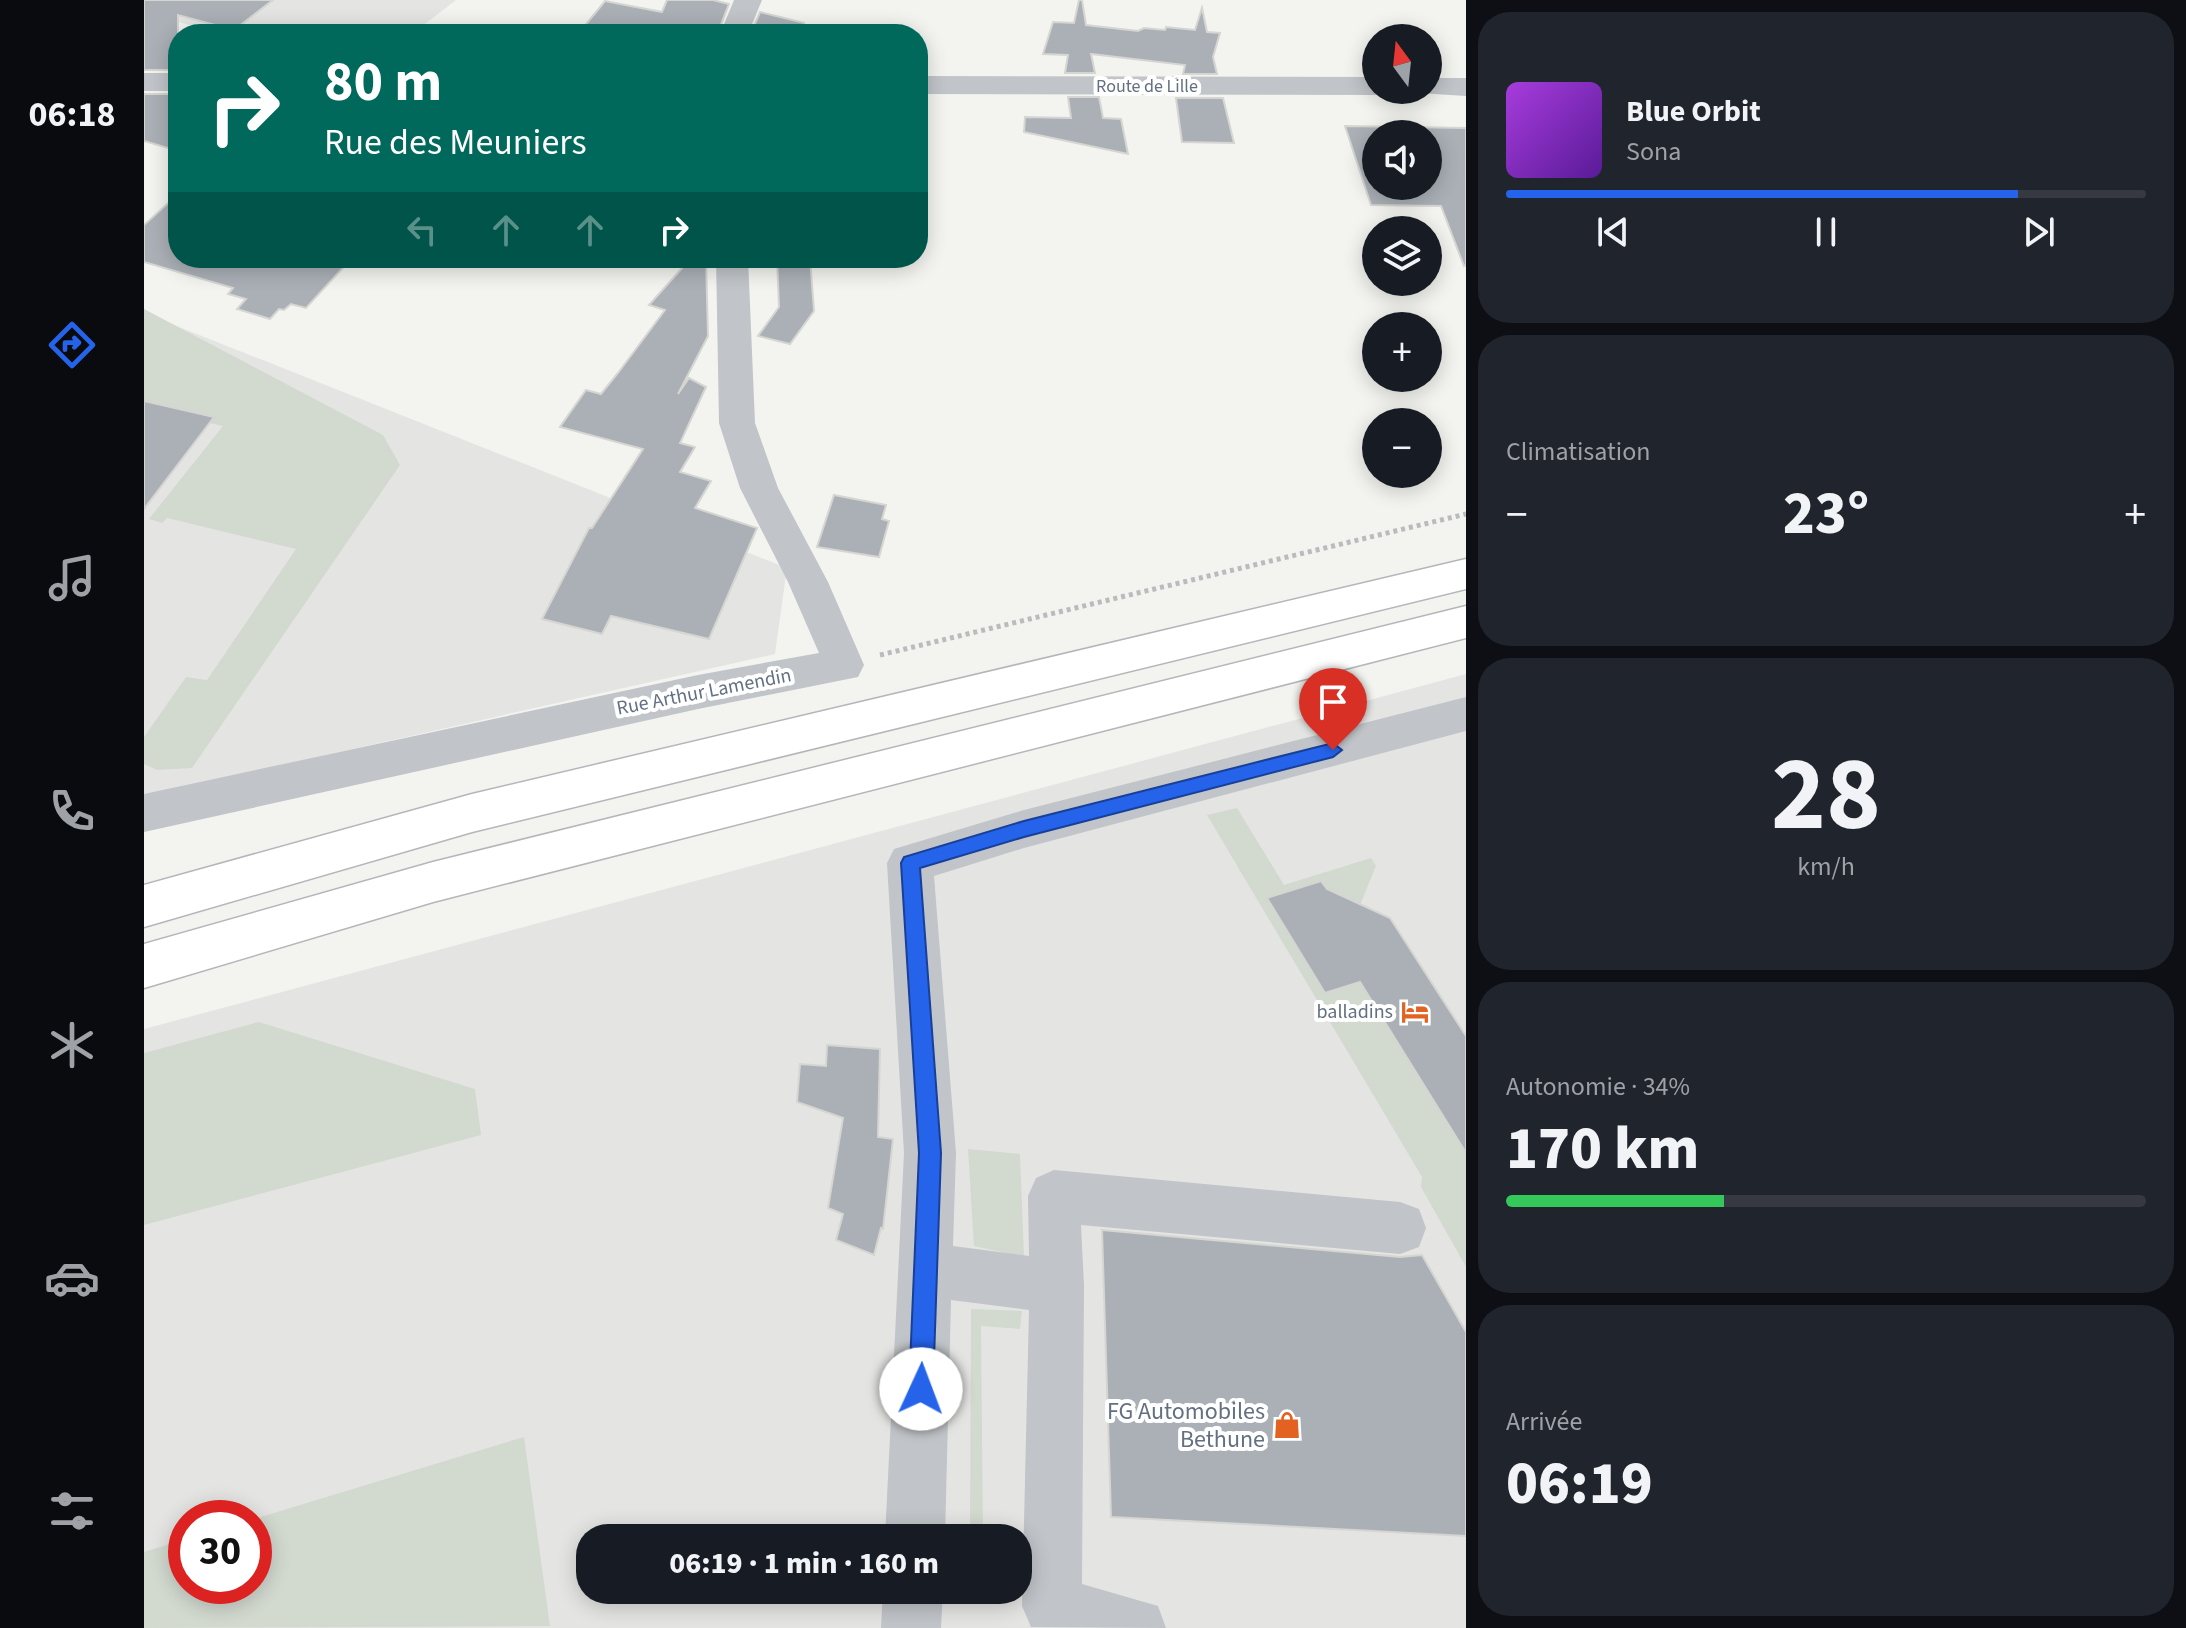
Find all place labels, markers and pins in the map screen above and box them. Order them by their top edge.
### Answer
pin [1299,668,1367,750]
hotel icon: balladins [1400,997,1430,1027]
place label: balladins [1317,998,1393,1026]
place label: FG Automobiles Bethune [1107,1394,1265,1457]
shop icon: FG Automobiles Bethune [1272,1410,1302,1440]

